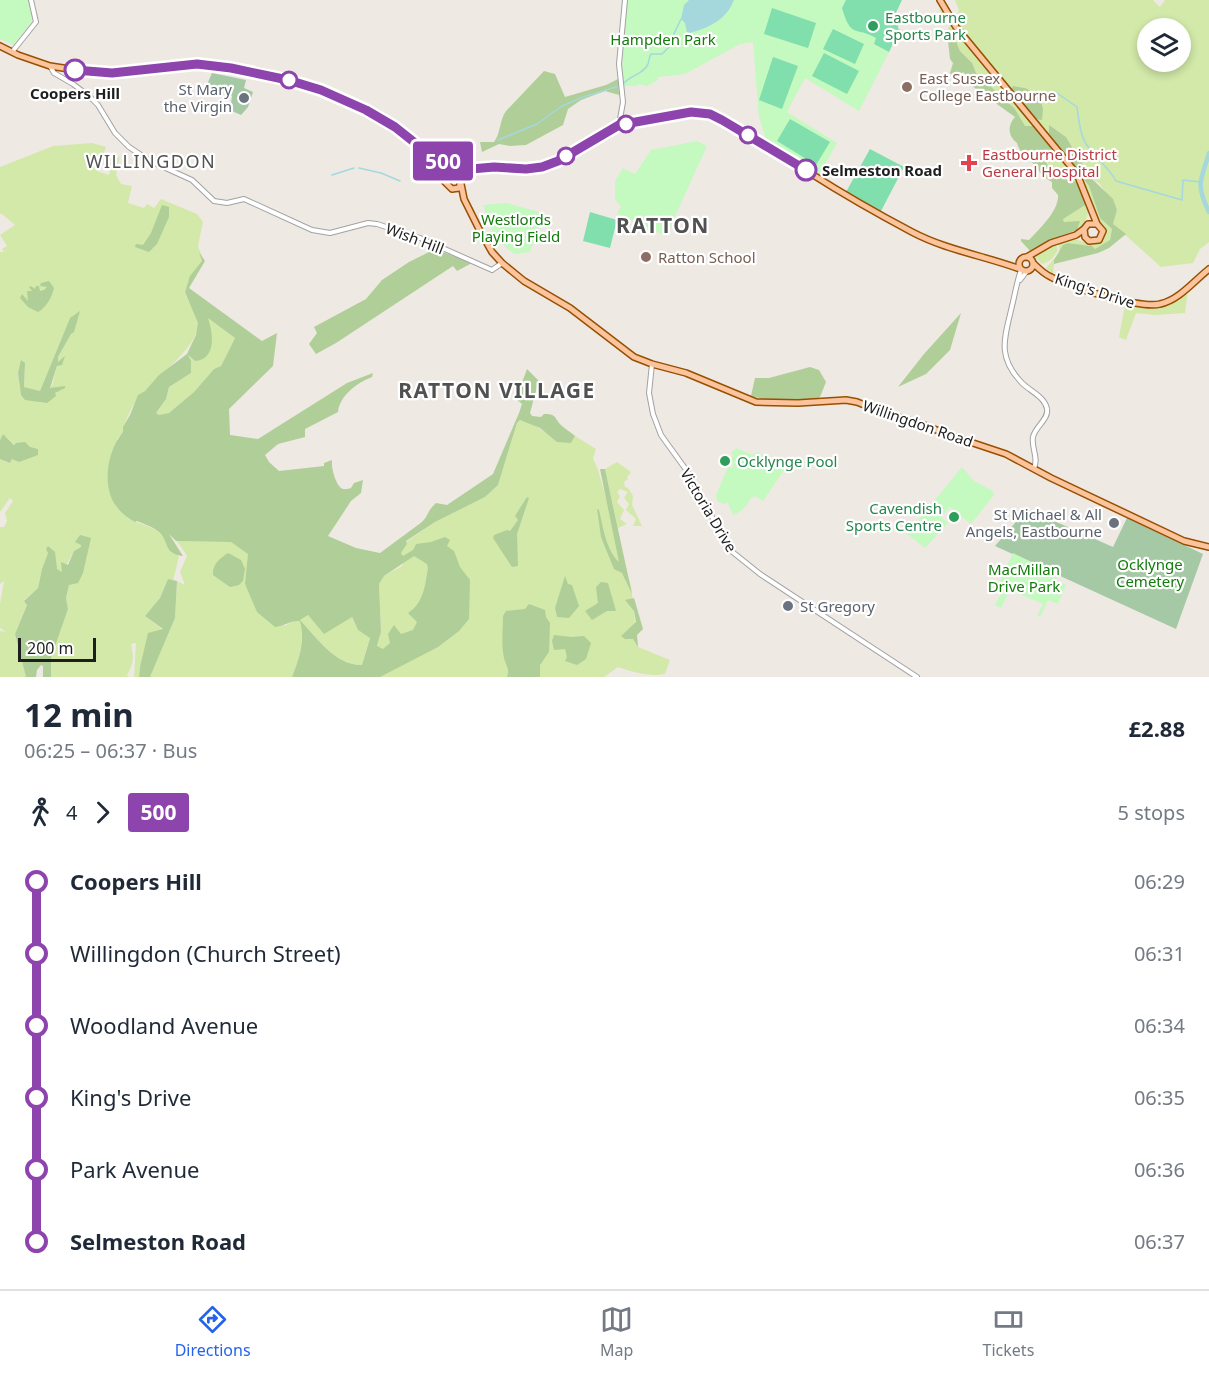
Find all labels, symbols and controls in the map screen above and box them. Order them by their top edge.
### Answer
place label: Eastbourne Sports Park [885,7,966,44]
map controls [1137,18,1191,72]
button: layers [1137,18,1191,72]
marker: Eastbourne Sports Park [866,19,880,33]
park label: Hampden Park [610,29,716,49]
marker: Coopers Hill [64,59,86,81]
place label: East Sussex College Eastbourne [919,68,1056,105]
unlabelled marker [280,71,298,89]
place label: St Mary the Virgin [164,79,232,116]
marker: East Sussex College Eastbourne [900,80,914,94]
place label: Coopers Hill [30,83,120,103]
marker: St Mary the Virgin [237,91,251,105]
unlabelled marker [617,115,635,133]
unlabelled marker [739,126,757,144]
line badge: 500 [408,142,478,180]
place label: Eastbourne District General Hospital [982,144,1117,181]
text: 500 [425,147,461,175]
unlabelled marker [557,147,575,165]
district label: WILLINGDON [86,149,216,173]
marker: Eastbourne District General Hospital [960,154,978,172]
marker: Selmeston Road [795,159,817,181]
place label: Selmeston Road [822,160,942,180]
park label: Westlords Playing Field [472,209,560,246]
district label: RATTON [616,211,710,239]
street label: Wish Hill [383,218,447,258]
place label: Ratton School [658,247,756,267]
marker: Ratton School [639,250,653,264]
street label: King's Drive [1053,268,1137,312]
district label: RATTON VILLAGE [398,376,596,404]
street label: Willingdon Road [860,395,976,451]
place label: Ocklynge Pool [737,451,837,471]
marker: Ocklynge Pool [718,454,732,468]
street label: Victoria Drive [676,465,742,555]
place label: Cavendish Sports Centre [846,498,942,535]
place label: St Michael & All Angels, Eastbourne [966,504,1102,541]
marker: Cavendish Sports Centre [947,510,961,524]
marker: St Michael & All Angels, Eastbourne [1107,516,1121,530]
park label: Ocklynge Cemetery [1116,554,1184,591]
park label: MacMillan Drive Park [988,559,1060,596]
place label: St Gregory [800,596,875,616]
marker: St Gregory [781,599,795,613]
scale bar [18,635,96,662]
text: 200 m [27,637,74,659]
text: 12 min [24,692,134,737]
text: £2.88 [1128,713,1185,743]
text: 06:25 – 06:37 · Bus [24,737,197,764]
icon: walk [24,796,57,829]
icon: forward [86,796,119,829]
text: 500 [140,798,177,826]
text: 4 [66,799,77,826]
text: 5 stops [1118,799,1185,826]
text: Coopers Hill [70,866,202,896]
text: 06:29 [1134,868,1185,895]
text: Willingdon (Church Street) [70,938,341,968]
text: 06:31 [1134,940,1185,967]
text: Woodland Avenue [70,1010,258,1040]
text: 06:34 [1134,1012,1185,1039]
text: King's Drive [70,1082,191,1112]
text: 06:35 [1134,1084,1185,1111]
text: Park Avenue [70,1154,199,1184]
text: 06:36 [1134,1156,1185,1183]
text: Selmeston Road [70,1226,246,1256]
text: 06:37 [1134,1228,1185,1255]
tab: Directions [175,1303,251,1361]
tab: Map [600,1303,633,1361]
tab: Tickets [983,1303,1034,1361]

